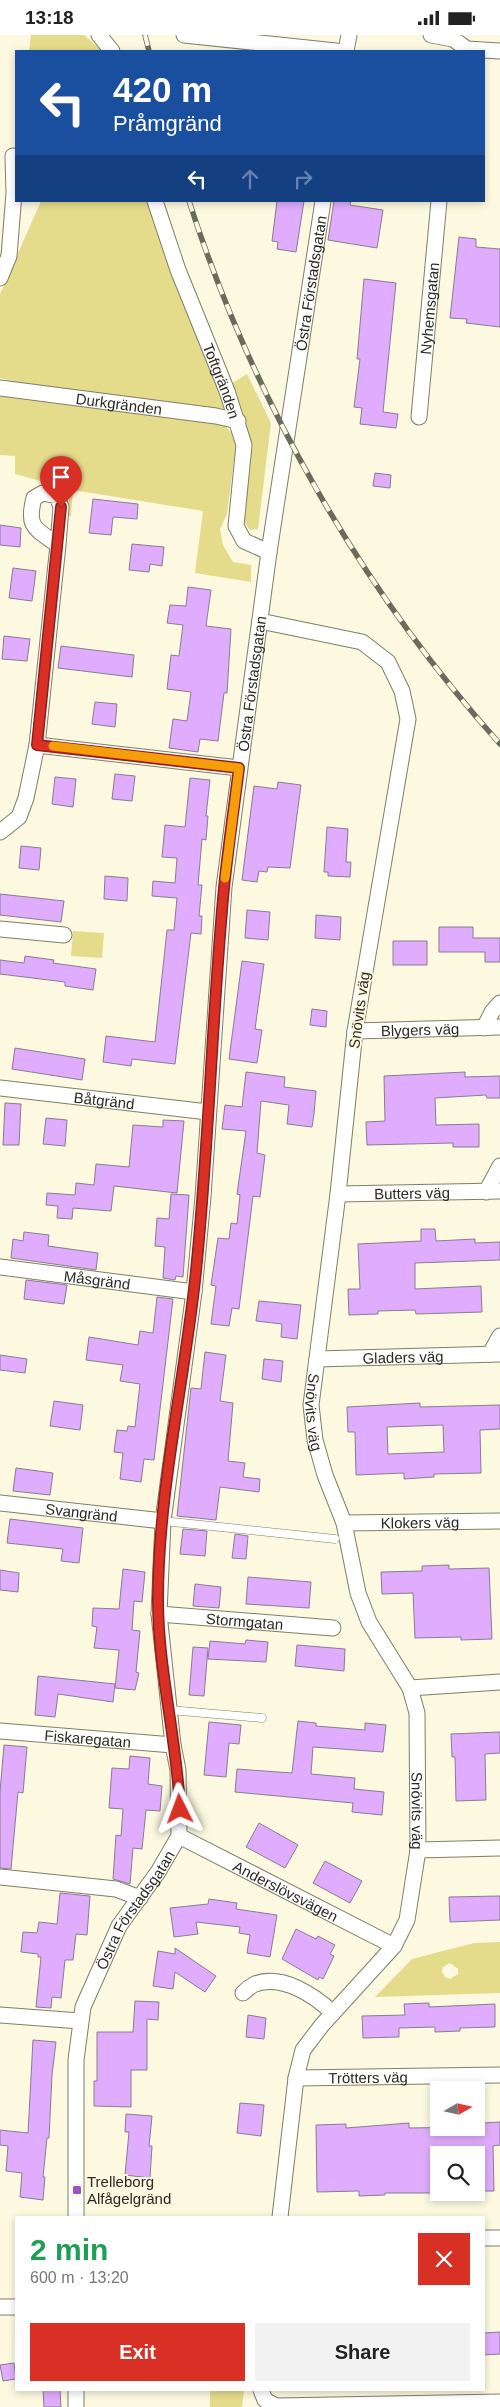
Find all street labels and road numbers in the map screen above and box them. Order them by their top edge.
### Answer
street label: Östra Förstadsgatan [292,214,329,352]
street label: Nyhemsgatan [416,262,442,355]
street label: Toftgränden [200,341,244,421]
street label: Durkgränden [75,389,163,417]
street label: Östra Förstadsgatan [234,615,269,753]
street label: Snövits väg [345,970,373,1050]
street label: Blygers väg [381,1020,459,1039]
street label: Båtgränd [73,1088,136,1112]
street label: Butters väg [374,1183,450,1202]
street label: Måsgränd [63,1267,131,1292]
street label: Gladers väg [362,1347,444,1366]
street label: Snövits väg [302,1373,326,1453]
street label: Svangränd [45,1500,119,1524]
street label: Klokers väg [381,1513,459,1531]
street label: Stormgatan [205,1609,284,1632]
street label: Fiskaregatan [44,1726,132,1750]
street label: Snövits väg [409,1772,426,1850]
street label: Östra Förstadsgatan [92,1847,177,1972]
street label: Anderslövsvägen [231,1857,341,1924]
street label: Trötters väg [328,2068,408,2086]

